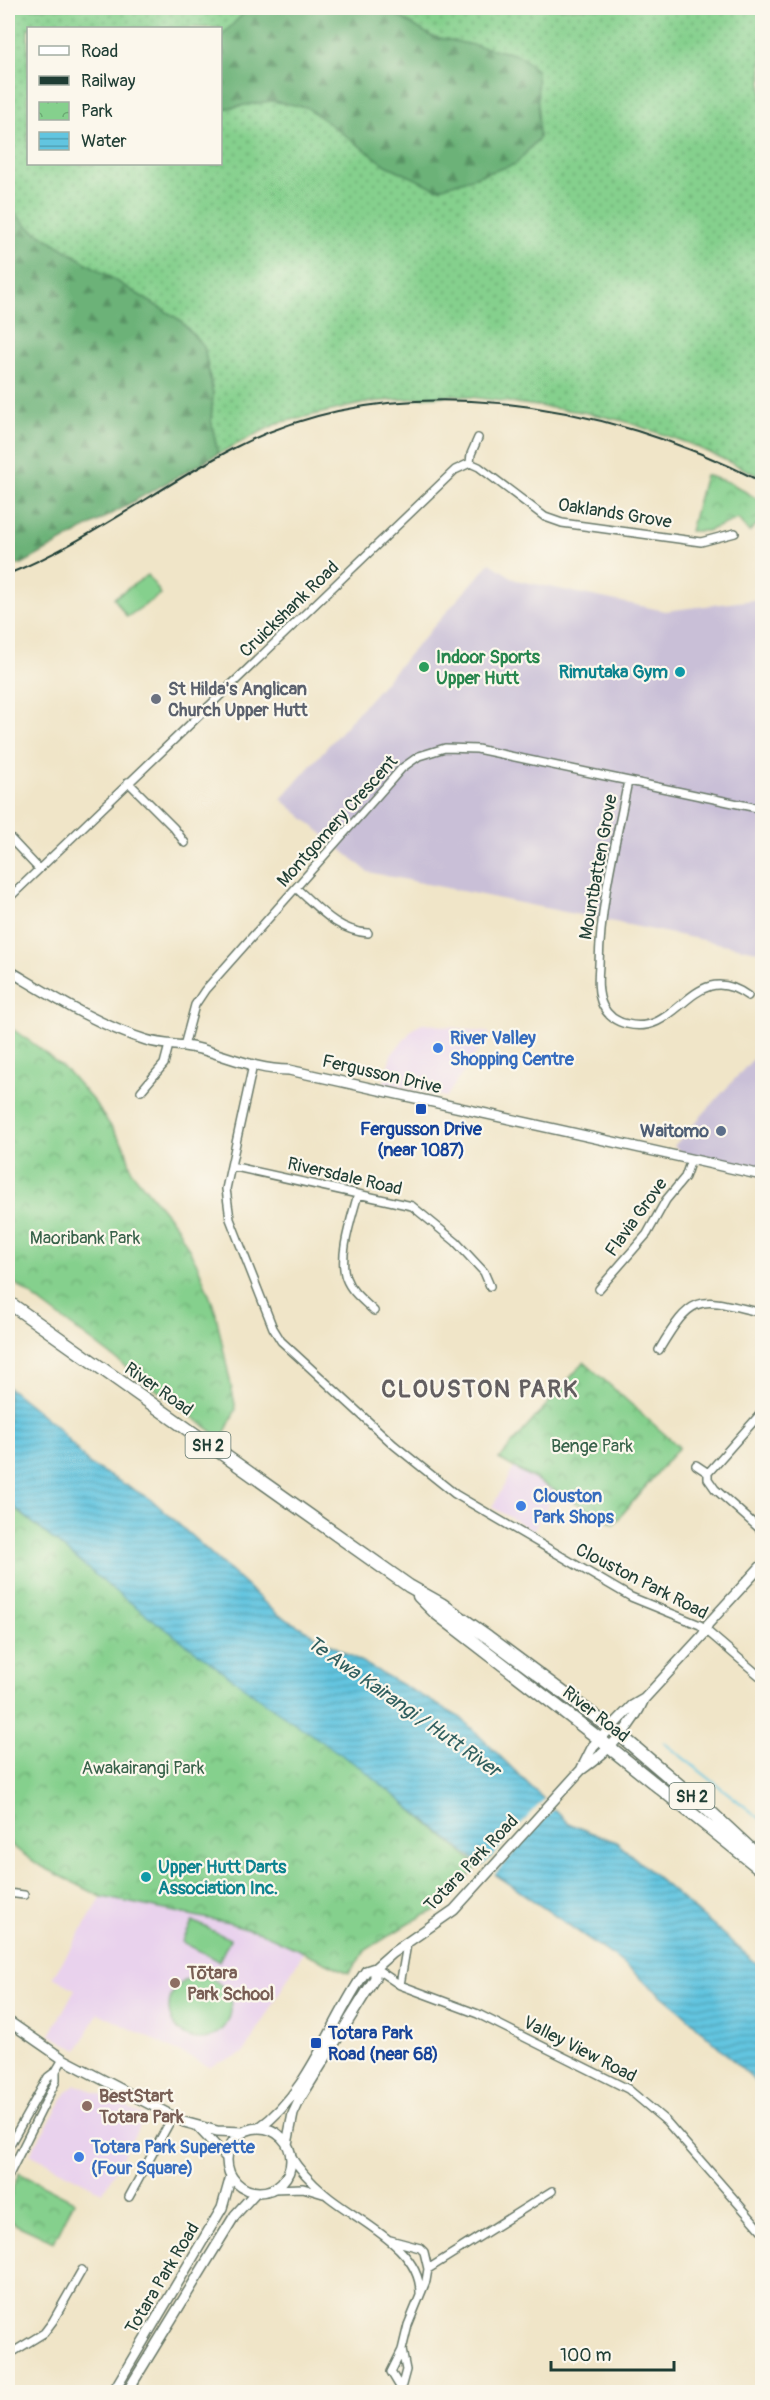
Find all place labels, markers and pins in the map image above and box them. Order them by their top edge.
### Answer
place label: Indoor Sports Upper Hutt [436,646,541,690]
marker: Indoor Sports Upper Hutt [417,660,431,674]
place label: Rimutaka Gym [559,661,668,684]
marker: Rimutaka Gym [673,665,687,679]
place label: St Hilda's Anglican Church Upper Hutt [168,678,308,722]
marker: St Hilda's Anglican Church Upper Hutt [149,692,163,706]
place label: River Valley Shopping Centre [450,1027,575,1071]
marker: River Valley Shopping Centre [431,1041,445,1055]
marker: Fergusson Drive (near 1087) [414,1102,428,1116]
place label: Fergusson Drive (near 1087) [360,1118,483,1162]
place label: Waitomo [640,1120,709,1143]
marker: Waitomo [714,1124,728,1138]
place label: Clouston Park Shops [533,1485,615,1529]
marker: Clouston Park Shops [514,1499,528,1513]
place label: Upper Hutt Darts Association Inc. [158,1856,287,1900]
marker: Upper Hutt Darts Association Inc. [139,1870,153,1884]
place label: Tōtara Park School [186,1962,274,2006]
marker: Tōtara Park School [168,1976,182,1990]
place label: Totara Park Road (near 68) [327,2022,439,2066]
marker: Totara Park Road (near 68) [309,2036,323,2050]
place label: BestStart Totara Park [98,2085,184,2129]
marker: BestStart Totara Park [80,2099,94,2113]
place label: Totara Park Superette (Four Square) [90,2136,256,2180]
marker: Totara Park Superette (Four Square) [72,2150,86,2164]

